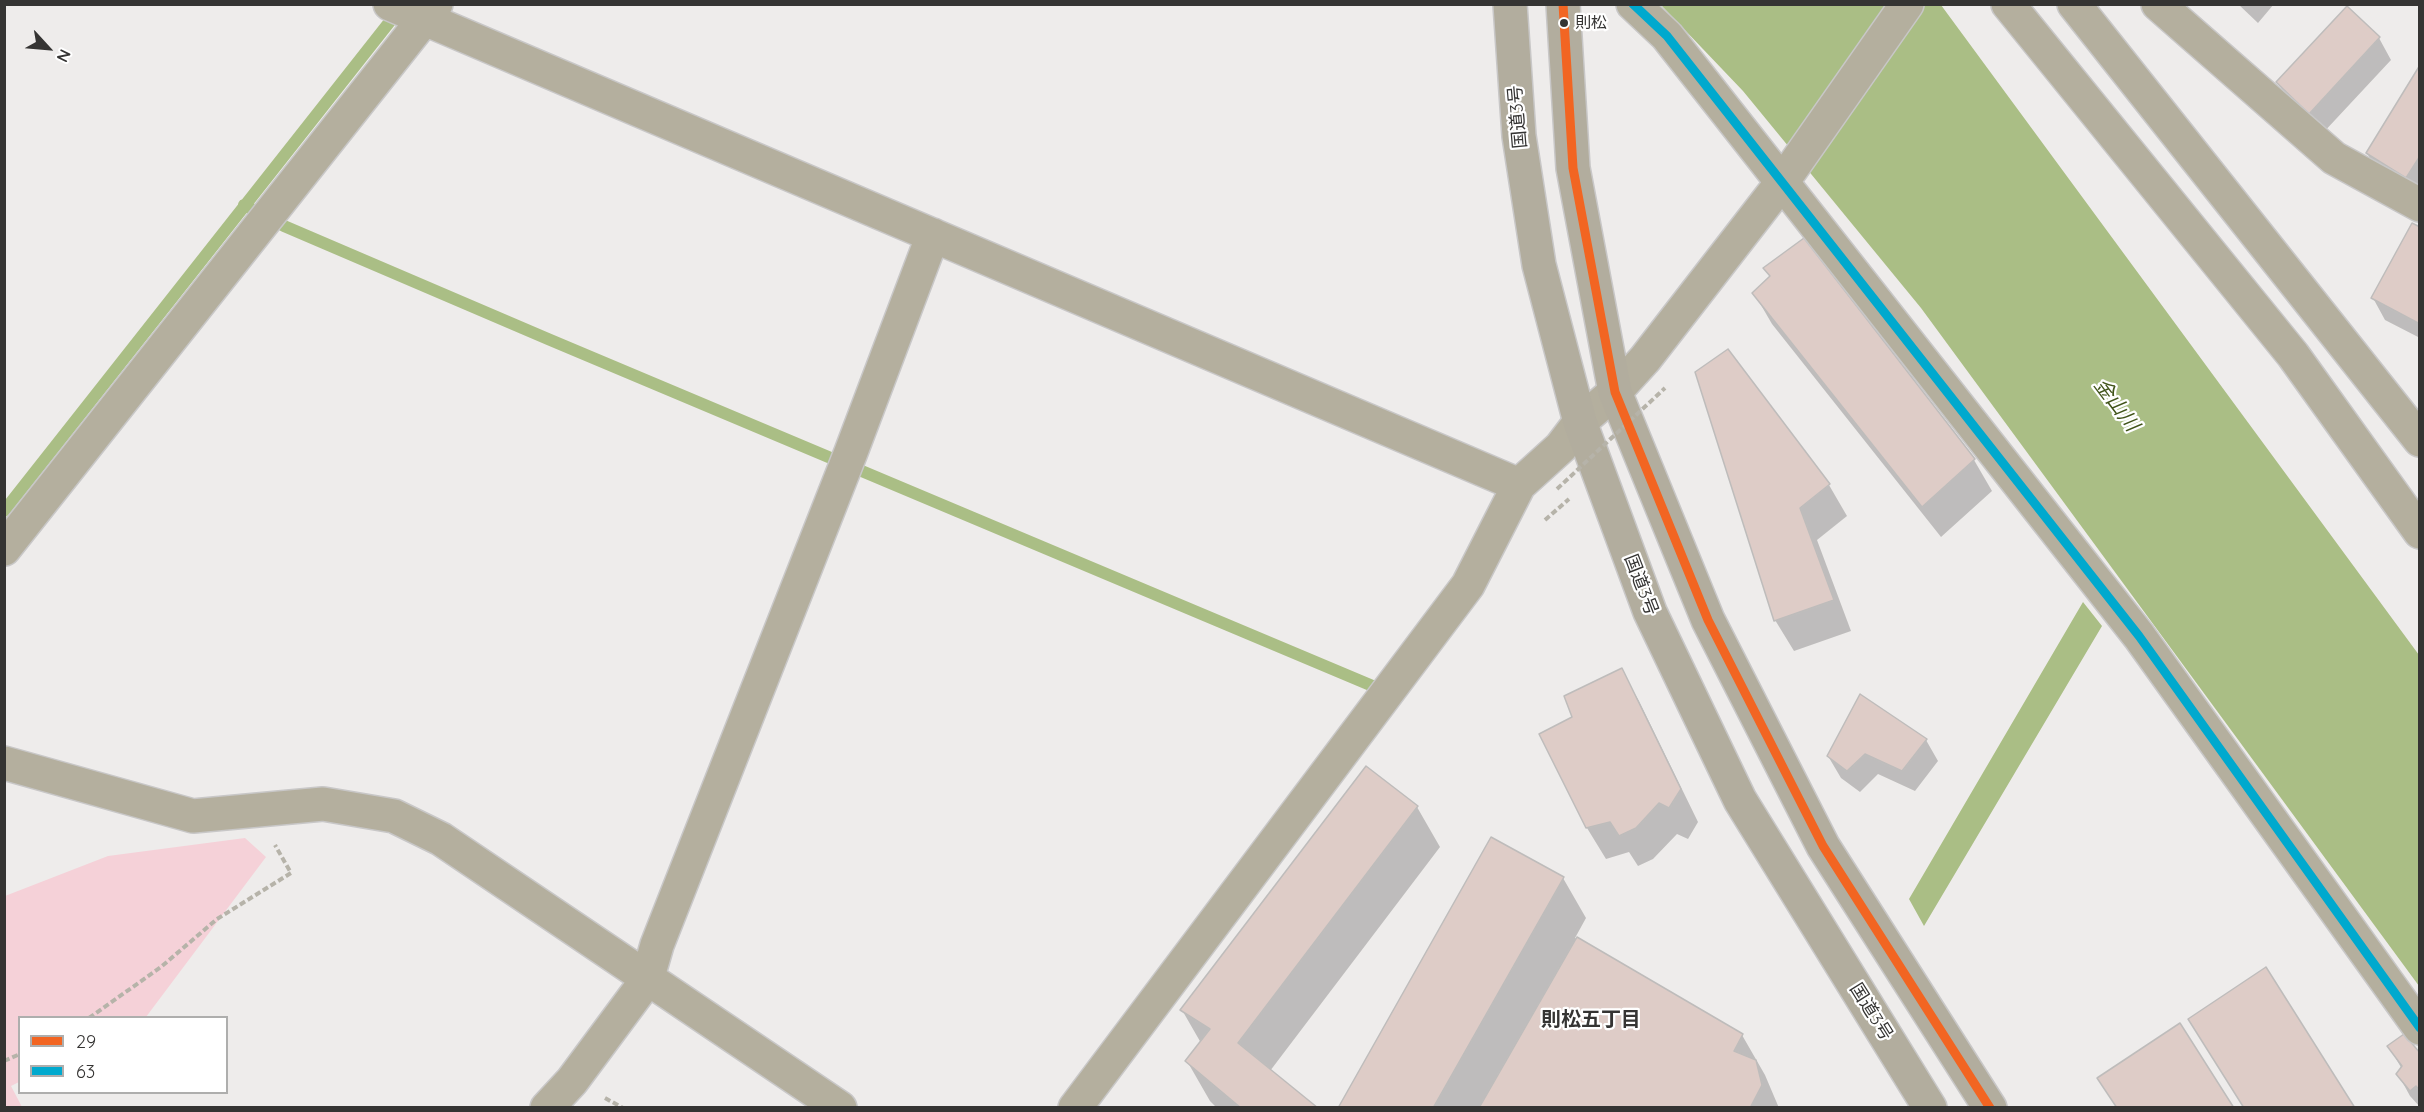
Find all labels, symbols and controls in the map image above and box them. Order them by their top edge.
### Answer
place label: 則松 [1575,13,1607,33]
marker: 則松 [1558,17,1570,29]
north arrow [18,18,78,78]
text: N [53,46,76,66]
street label: 国道3号 [1504,84,1532,150]
water label: 金山川 [2088,374,2144,436]
street label: 国道3号 [1620,552,1662,618]
street label: 国道3号 [1845,979,1897,1045]
district label: 則松五丁目 [1541,1008,1641,1032]
legend [18,1016,228,1094]
text: 29 [76,1030,96,1053]
text: 63 [76,1060,95,1083]

